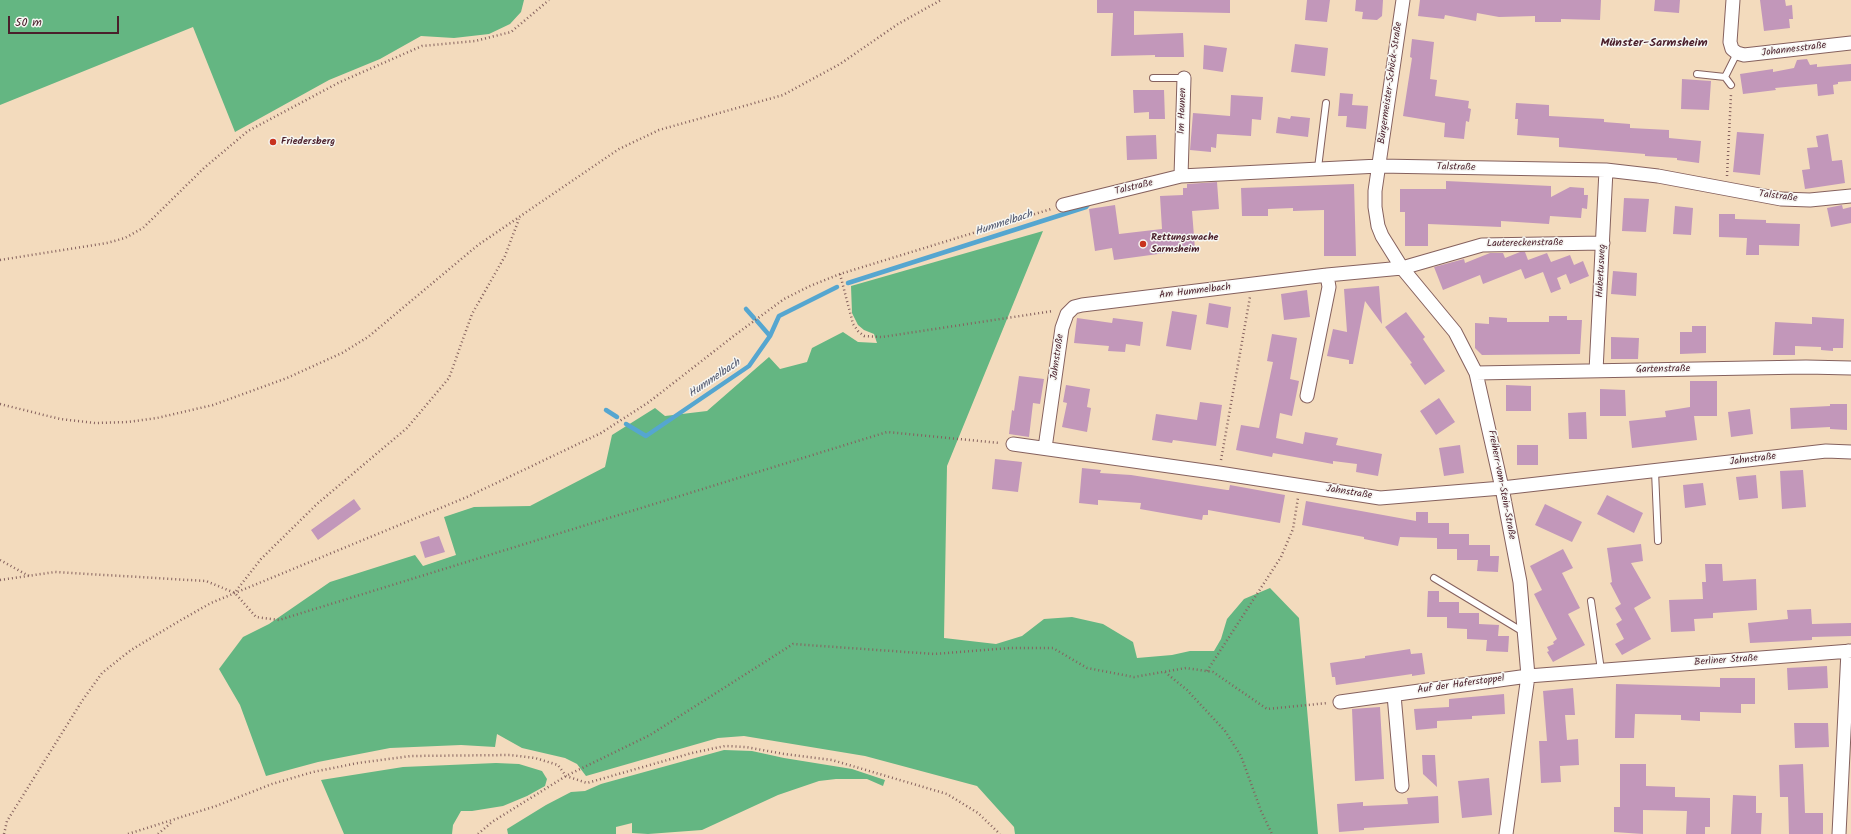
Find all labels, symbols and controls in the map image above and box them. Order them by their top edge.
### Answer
scale bar [10,8,121,34]
text: 50 m [15,13,42,32]
street label: Bürgermeister-Schöck-Straße [1376,21,1406,145]
district label: Münster-Sarmsheim [1600,37,1708,51]
street label: Johannesstraße [1761,40,1827,60]
street label: Im Haunen [1176,88,1190,134]
place label: Friedersberg [281,136,335,148]
marker: Friedersberg [268,137,278,147]
street label: Talstraße [1436,162,1476,174]
street label: Talstraße [1114,177,1154,199]
street label: Talstraße [1758,189,1798,205]
water label: Hummelbach [974,209,1034,239]
place label: Rettungswache Sarmsheim [1151,232,1218,256]
street label: Lautereckenstraße [1487,237,1563,251]
marker: Rettungswache Sarmsheim [1138,239,1148,249]
street label: Hubertusweg [1595,244,1609,298]
street label: Am Hummelbach [1158,282,1232,302]
street label: Jahnstraße [1049,333,1067,381]
water label: Hummelbach [687,357,743,401]
street label: Gartenstraße [1636,364,1690,376]
street label: Freiherr-vom-Stein-Straße [1484,429,1518,541]
street label: Jahnstraße [1729,451,1777,469]
street label: Jahnstraße [1325,483,1373,503]
street label: Berliner Straße [1694,653,1758,669]
street label: Auf der Haferstoppel [1417,673,1505,697]

